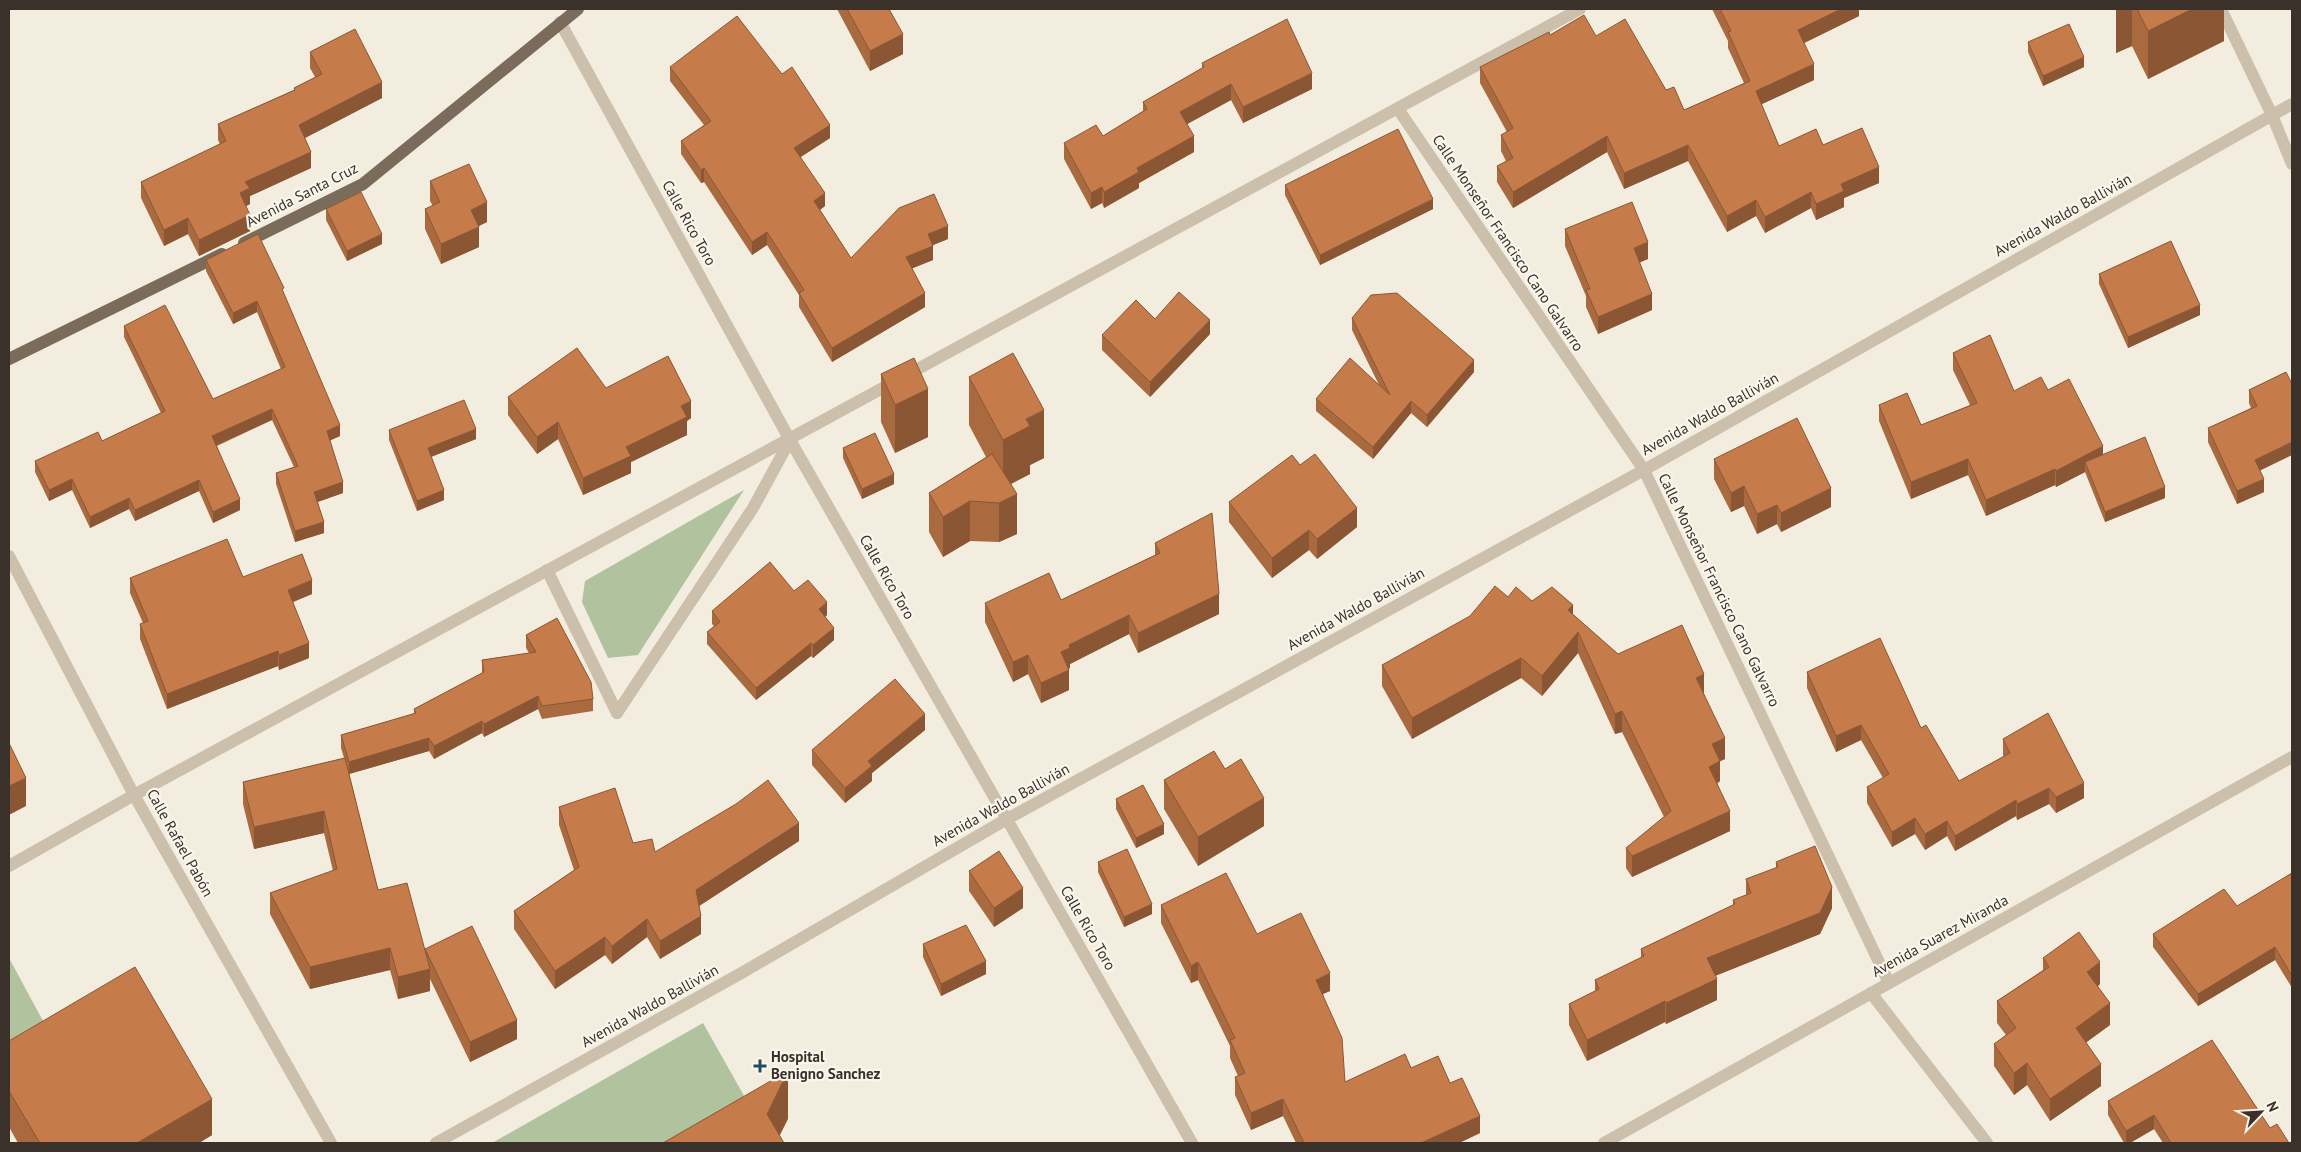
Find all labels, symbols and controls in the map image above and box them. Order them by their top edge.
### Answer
street label: Calle Monseñor Francisco Cano Galvarro [1429,131,1588,355]
street label: Avenida Santa Cruz [243,158,361,231]
street label: Avenida Waldo Ballivián [1991,169,2135,260]
street label: Calle Rico Toro [658,177,721,269]
street label: Avenida Waldo Ballivián [1638,368,1782,459]
street label: Calle Monseñor Francisco Cano Galvarro [1654,470,1784,710]
street label: Calle Rico Toro [856,531,919,622]
street label: Avenida Waldo Ballivián [1284,563,1428,654]
street label: Avenida Waldo Ballivián [929,759,1073,850]
street label: Calle Rafael Pabón [143,786,218,900]
street label: Calle Rico Toro [1057,882,1120,973]
street label: Avenida Suarez Miranda [1868,890,2011,981]
street label: Avenida Waldo Ballivián [578,960,722,1051]
place label: Hospital Benigno Sanchez [771,1047,881,1083]
marker: Hospital Benigno Sanchez [753,1059,767,1073]
north arrow [2236,1087,2286,1137]
text: N [2263,1099,2283,1114]

